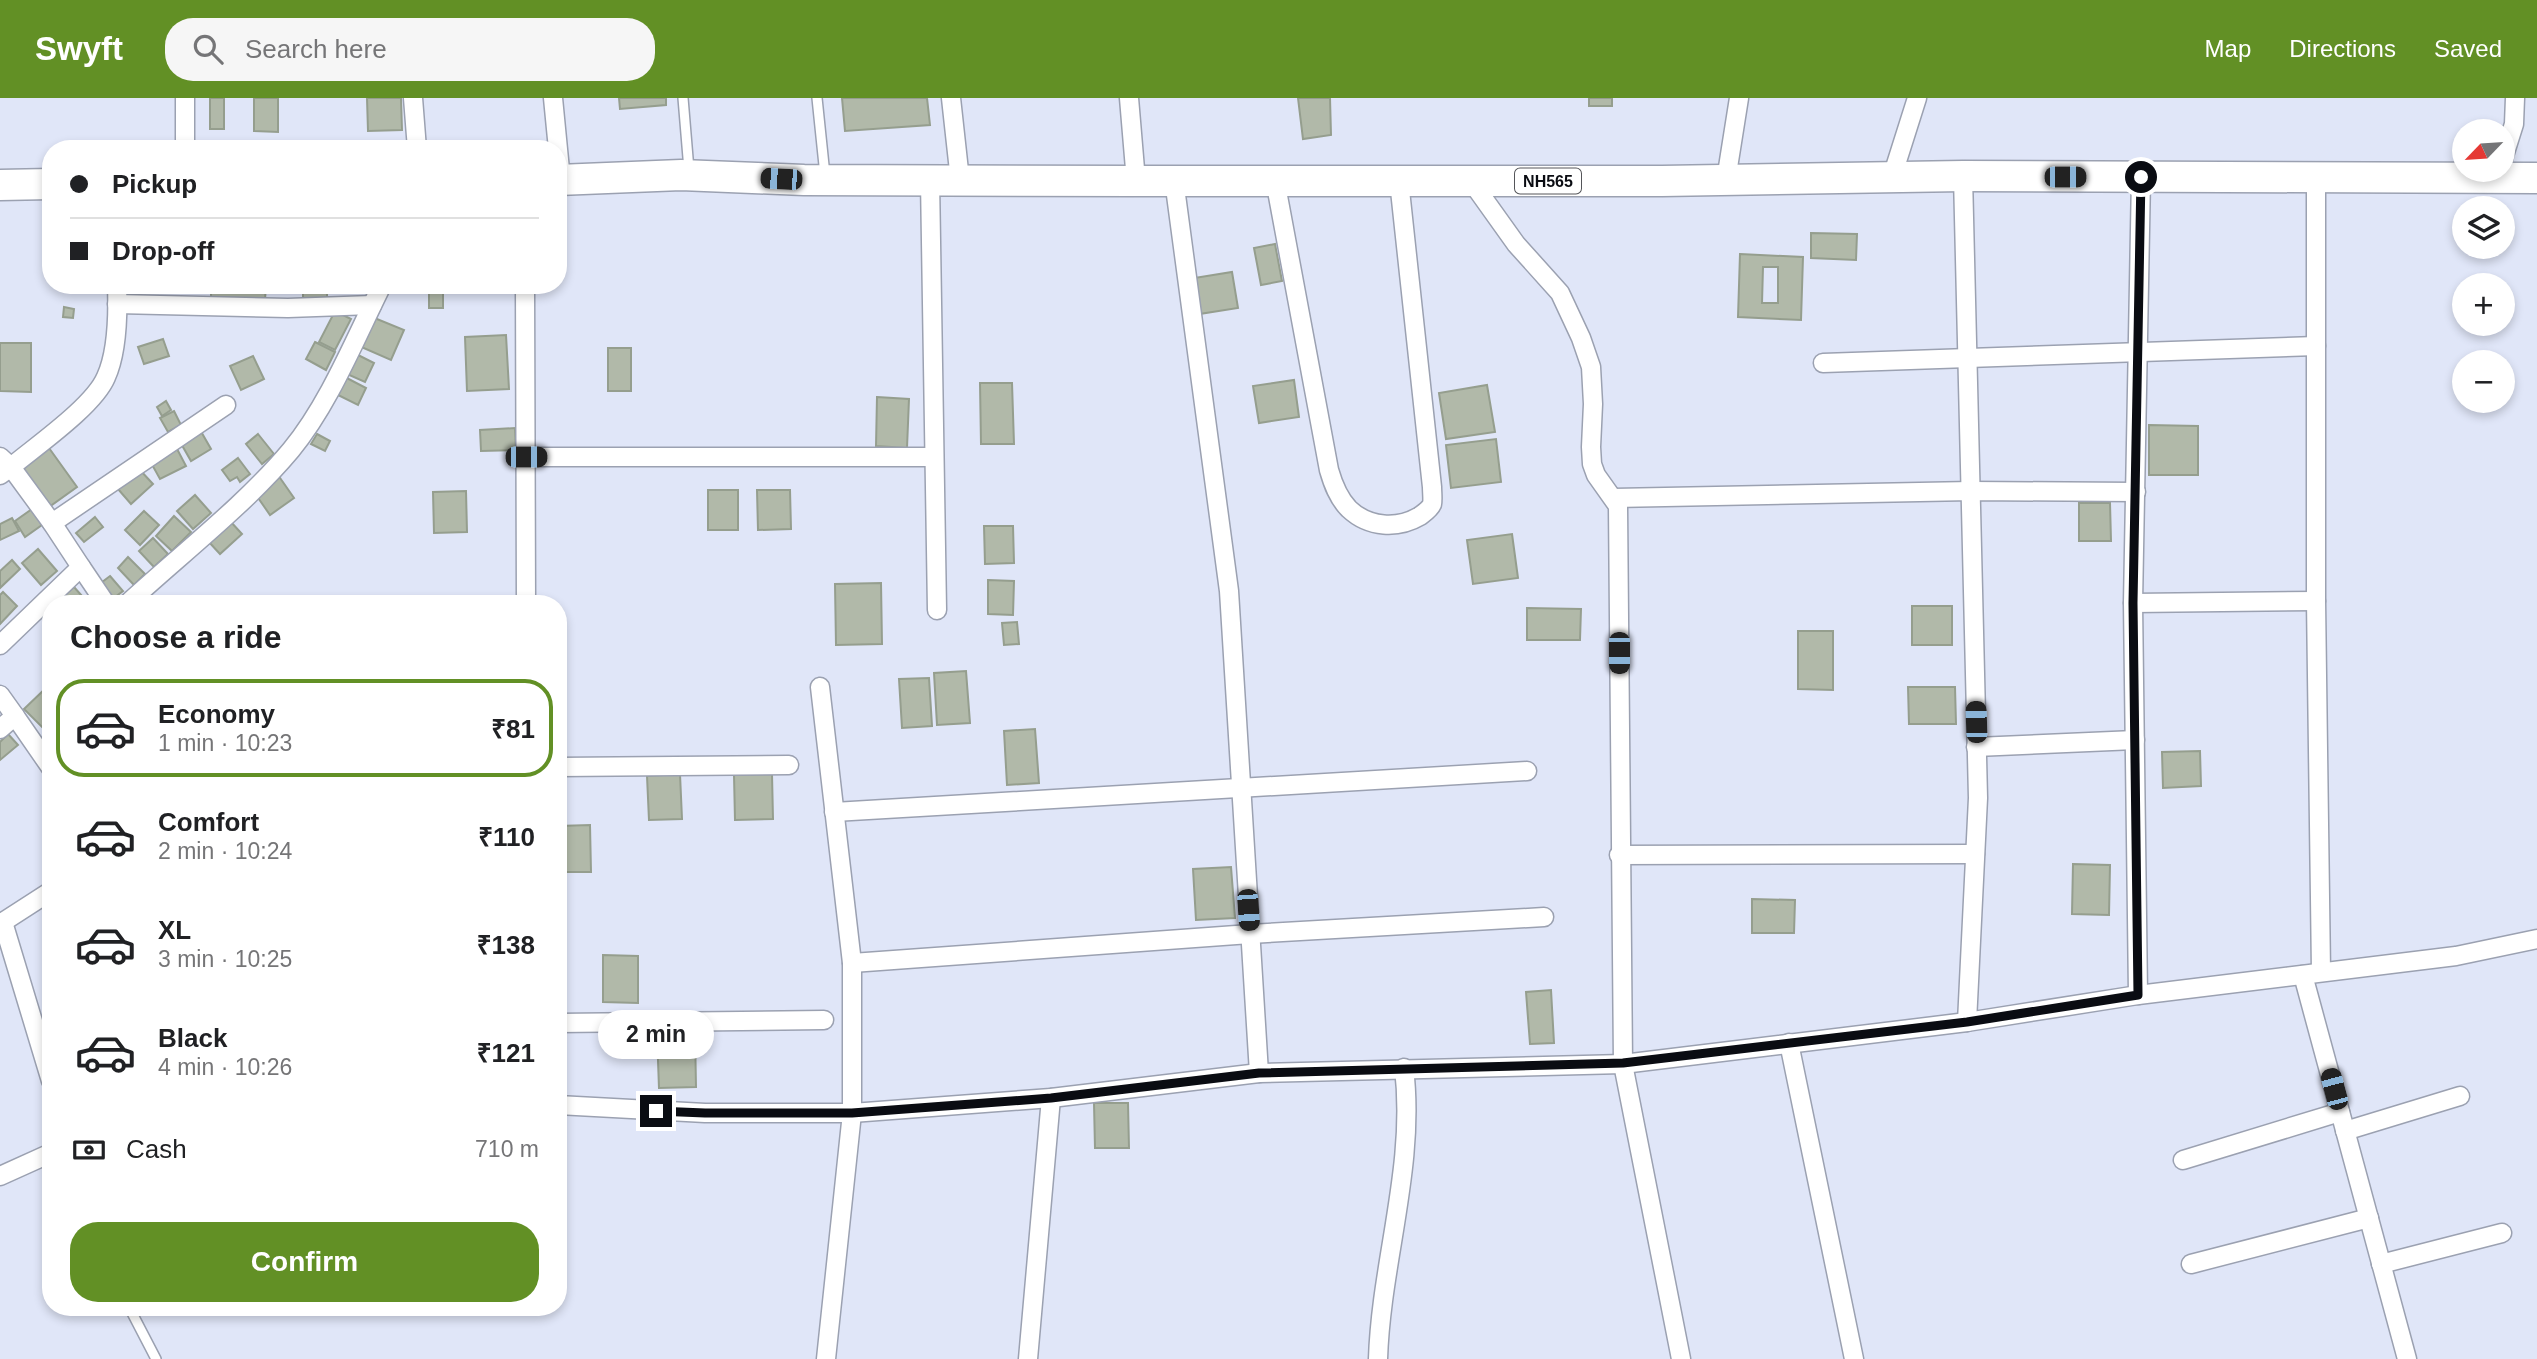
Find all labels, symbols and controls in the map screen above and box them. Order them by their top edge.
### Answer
search box [165,18,655,81]
text: Swyft [35,30,123,67]
icon: search [189,30,227,68]
text: Search here [245,34,387,64]
text: Map [2205,35,2251,62]
text: Directions [2289,35,2396,62]
text: Saved [2434,35,2502,62]
north arrow [2452,119,2515,182]
map controls [2452,119,2515,413]
route start [2125,161,2157,193]
car [760,167,803,191]
car [2045,167,2087,188]
text: Pickup [112,169,197,199]
road number: NH565 [1515,169,1581,194]
button: layers [2452,196,2515,259]
text: Drop-off [112,236,215,266]
button: + [2452,273,2515,336]
button: − [2452,350,2515,413]
car [506,447,548,468]
text: Choose a ride [70,619,282,655]
car [1609,632,1630,674]
icon: car [74,697,137,760]
text: Economy [158,699,275,729]
car [1965,701,1988,743]
text: ₹81 [491,714,535,744]
text: 1 min · 10:23 [158,730,292,756]
icon: car [74,805,137,868]
text: Comfort [158,807,259,837]
text: ₹110 [478,822,535,852]
text: 2 min · 10:24 [158,838,292,864]
car [1237,888,1260,932]
icon: car [74,913,137,976]
text: XL [158,915,191,945]
text: ₹138 [477,930,535,960]
text: 3 min · 10:25 [158,946,292,972]
callout: 2 min [598,1010,714,1058]
icon: car [74,1021,137,1084]
text: 2 min [626,1021,686,1047]
text: Black [158,1023,227,1053]
text: ₹121 [477,1038,535,1068]
text: 4 min · 10:26 [158,1054,292,1080]
car [2319,1066,2350,1112]
route end [640,1095,672,1127]
icon: cash [70,1131,108,1169]
text: Cash [126,1134,187,1164]
text: 710 m [475,1136,539,1162]
button: Confirm [70,1222,539,1302]

